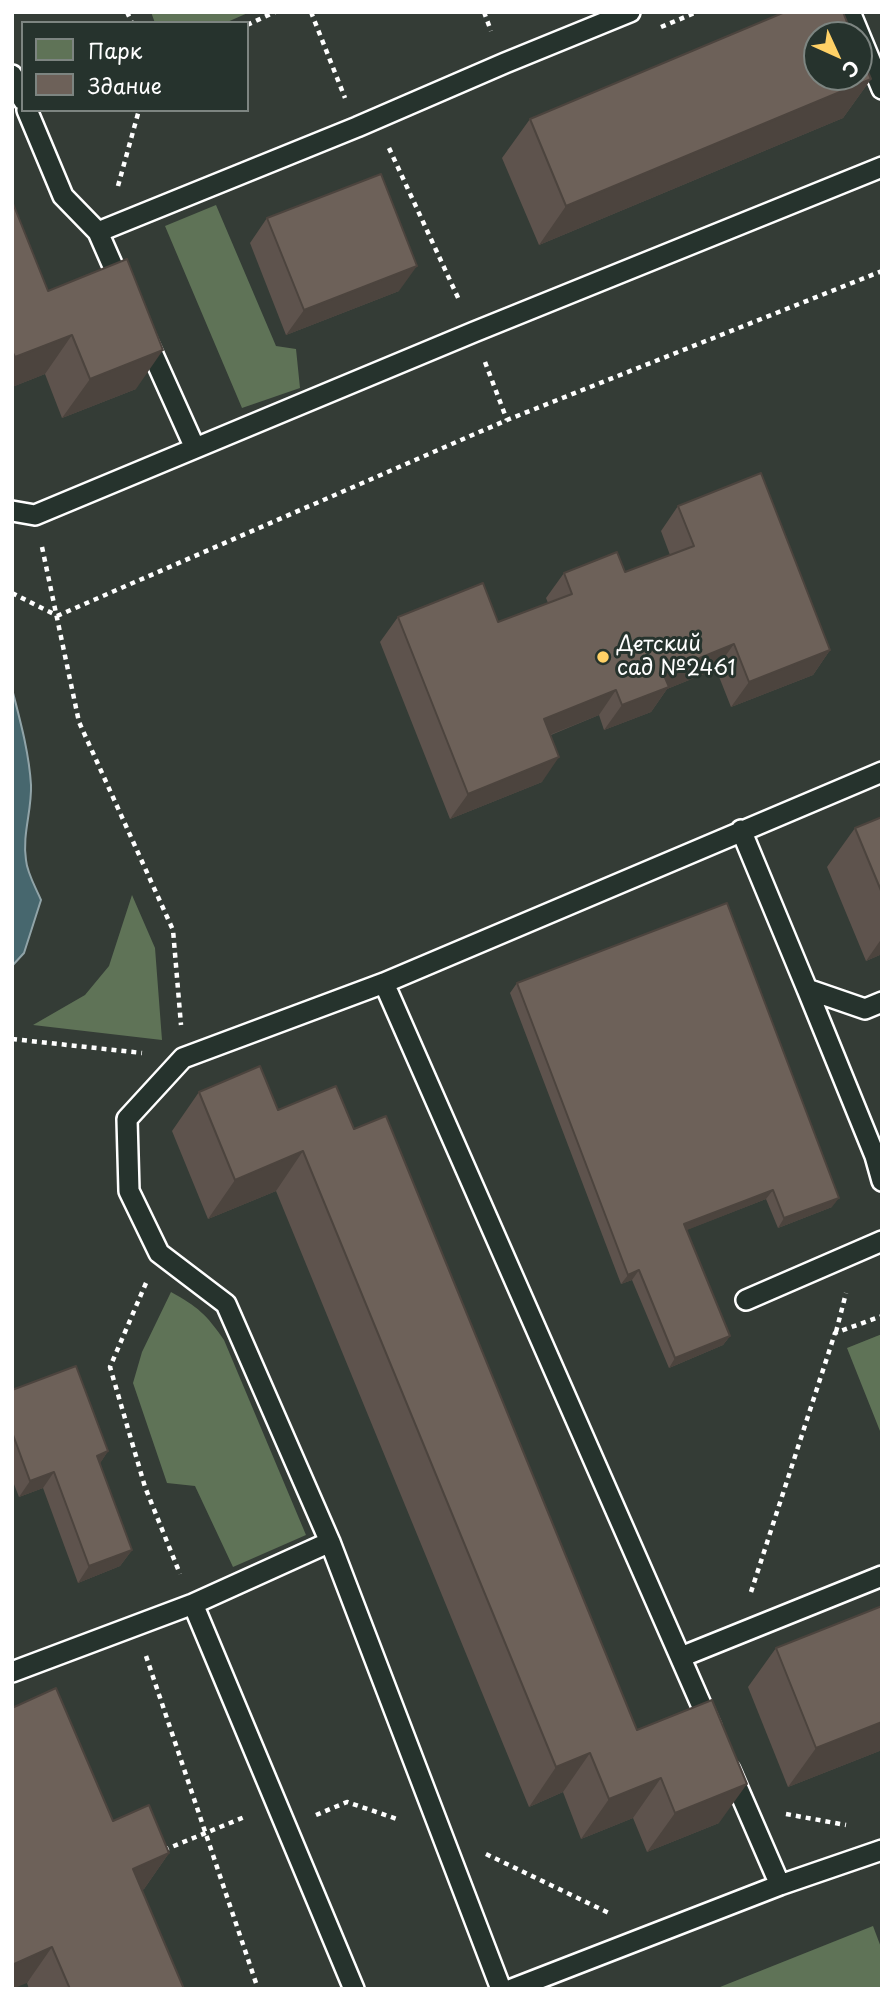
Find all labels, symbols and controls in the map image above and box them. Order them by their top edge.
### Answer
legend [21,21,248,112]
north arrow [803,21,873,91]
text: Парк [88,34,142,66]
text: С [836,54,866,84]
text: Здание [88,69,162,101]
place label: Детский сад №2461 [617,632,735,682]
marker: Детский сад №2461 [595,649,611,665]

